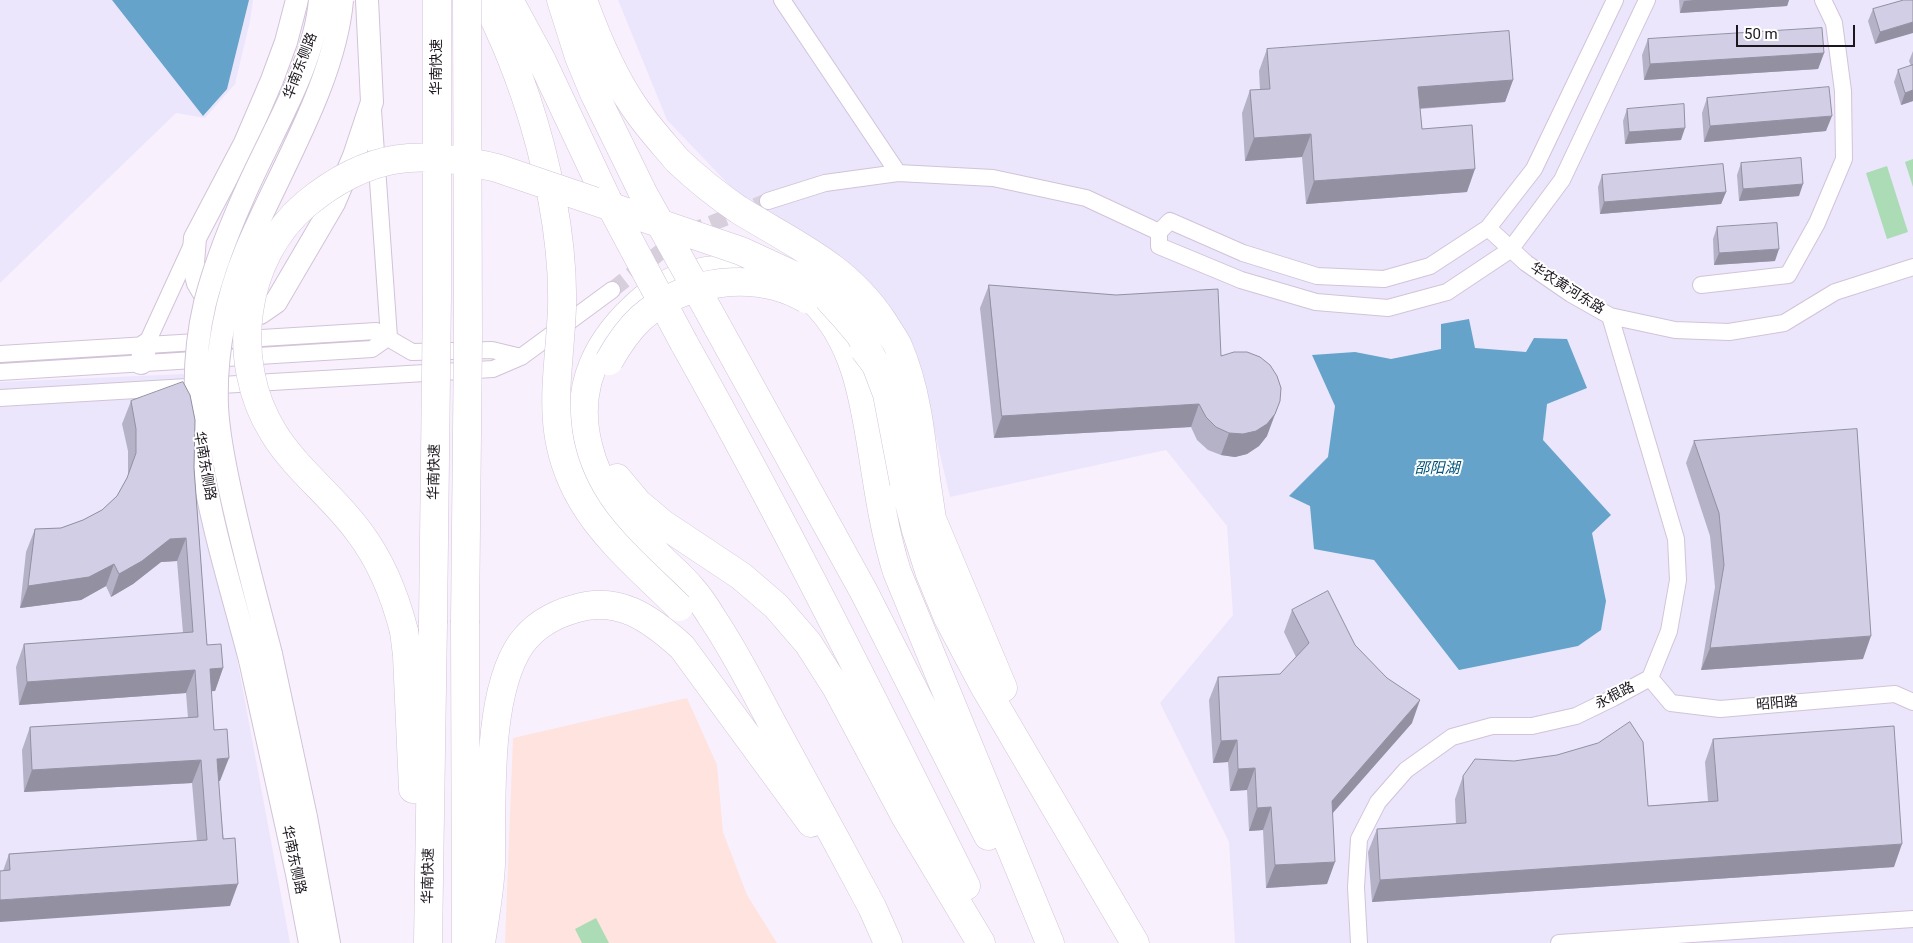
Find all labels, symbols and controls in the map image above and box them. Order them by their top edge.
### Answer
scale bar [1738,15,1857,47]
text: 50 m [1744,25,1778,43]
street label: 华南东侧路 [281,30,321,102]
street label: 华南快速 [429,39,445,95]
street label: 华农黄河东路 [1527,260,1607,318]
street label: 华南东侧路 [190,430,218,502]
street label: 华南快速 [426,444,444,500]
water label: 邵阳湖 [1415,460,1459,478]
street label: 永根路 [1592,679,1638,713]
street label: 昭阳路 [1755,694,1799,714]
street label: 华南东侧路 [278,824,308,896]
street label: 华南快速 [420,848,438,904]

